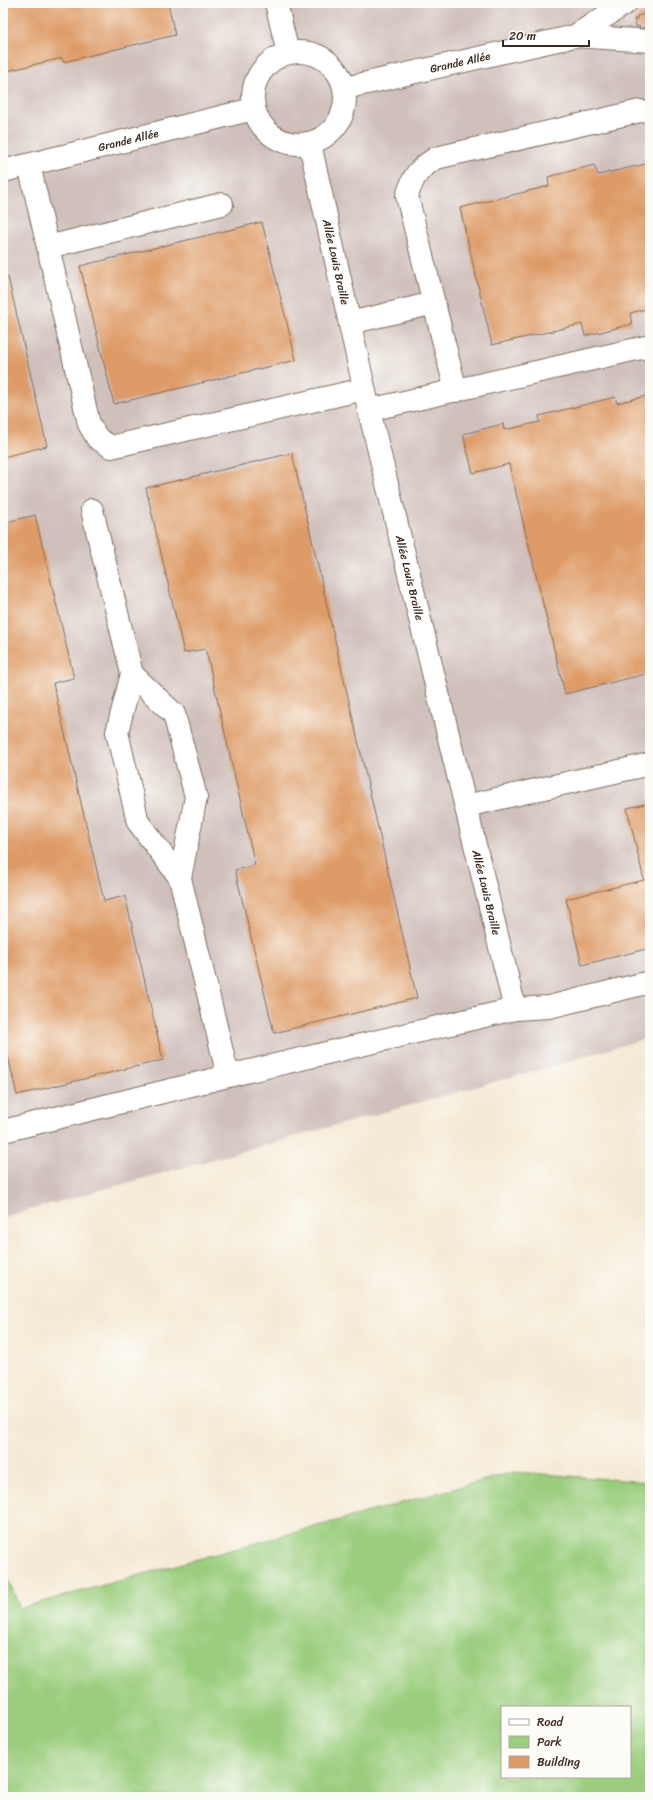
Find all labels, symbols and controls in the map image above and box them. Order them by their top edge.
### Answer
scale bar [503,22,589,48]
text: 20 m [509,25,536,47]
street label: Grande Allée [428,46,493,78]
street label: Grande Allée [96,123,161,157]
street label: Allée Louis Braille [317,216,355,307]
street label: Allée Louis Braille [390,532,430,623]
street label: Allée Louis Braille [467,847,506,937]
legend [501,1706,631,1778]
text: Road [537,1711,564,1733]
text: Park [537,1731,562,1753]
text: Building [537,1751,580,1773]

